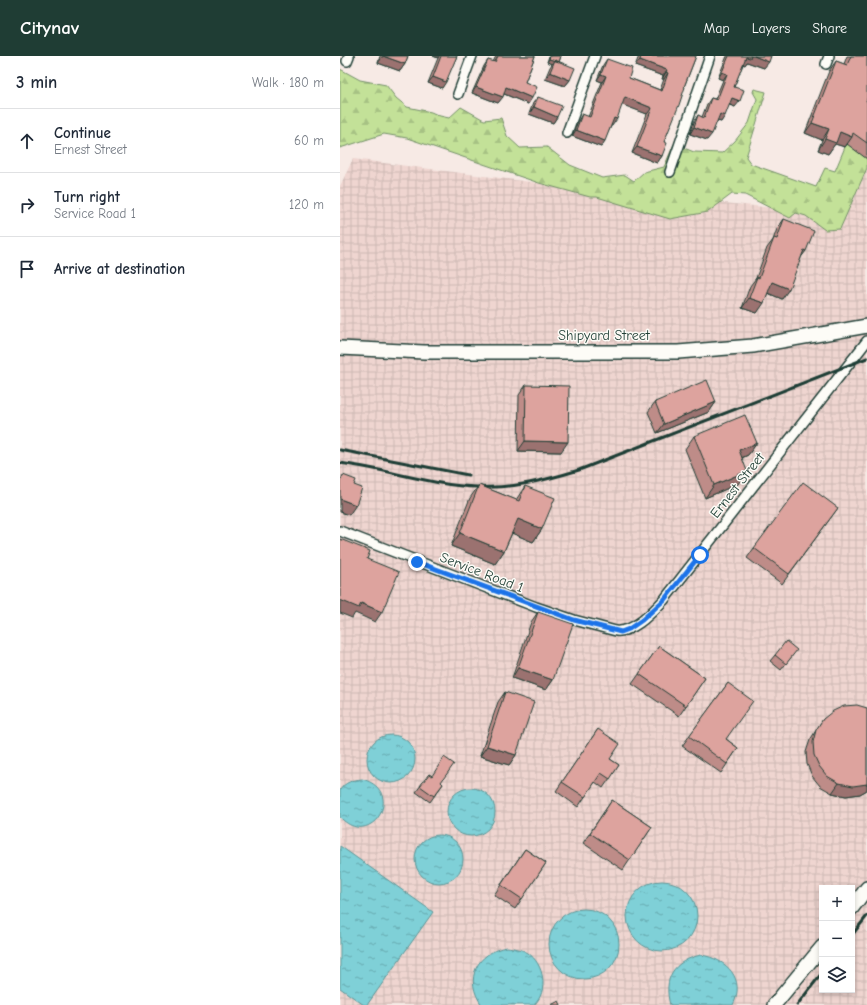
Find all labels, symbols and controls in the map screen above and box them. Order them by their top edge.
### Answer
text: Citynav [20,17,79,39]
text: Map [703,20,730,37]
text: Layers [752,20,790,37]
text: Share [812,20,847,37]
text: 3 min [16,73,57,92]
text: Walk · 180 m [252,75,324,90]
text: Continue [54,124,111,142]
icon: ahead [16,130,38,152]
text: 60 m [294,133,324,148]
text: Ernest Street [54,142,127,157]
text: Turn right [54,188,120,206]
icon: right [16,194,38,216]
text: 120 m [289,197,324,212]
text: Service Road 1 [54,206,136,221]
icon: arrive [16,258,38,280]
text: Arrive at destination [54,260,185,278]
street label: Shipyard Street [558,327,651,344]
street label: Ernest Street [707,448,769,521]
route start [691,546,709,564]
street label: Service Road 1 [438,549,526,596]
route end [408,553,426,571]
map controls [819,885,855,993]
button: + [819,885,855,921]
button: − [819,921,855,957]
button: layers [819,957,855,993]

